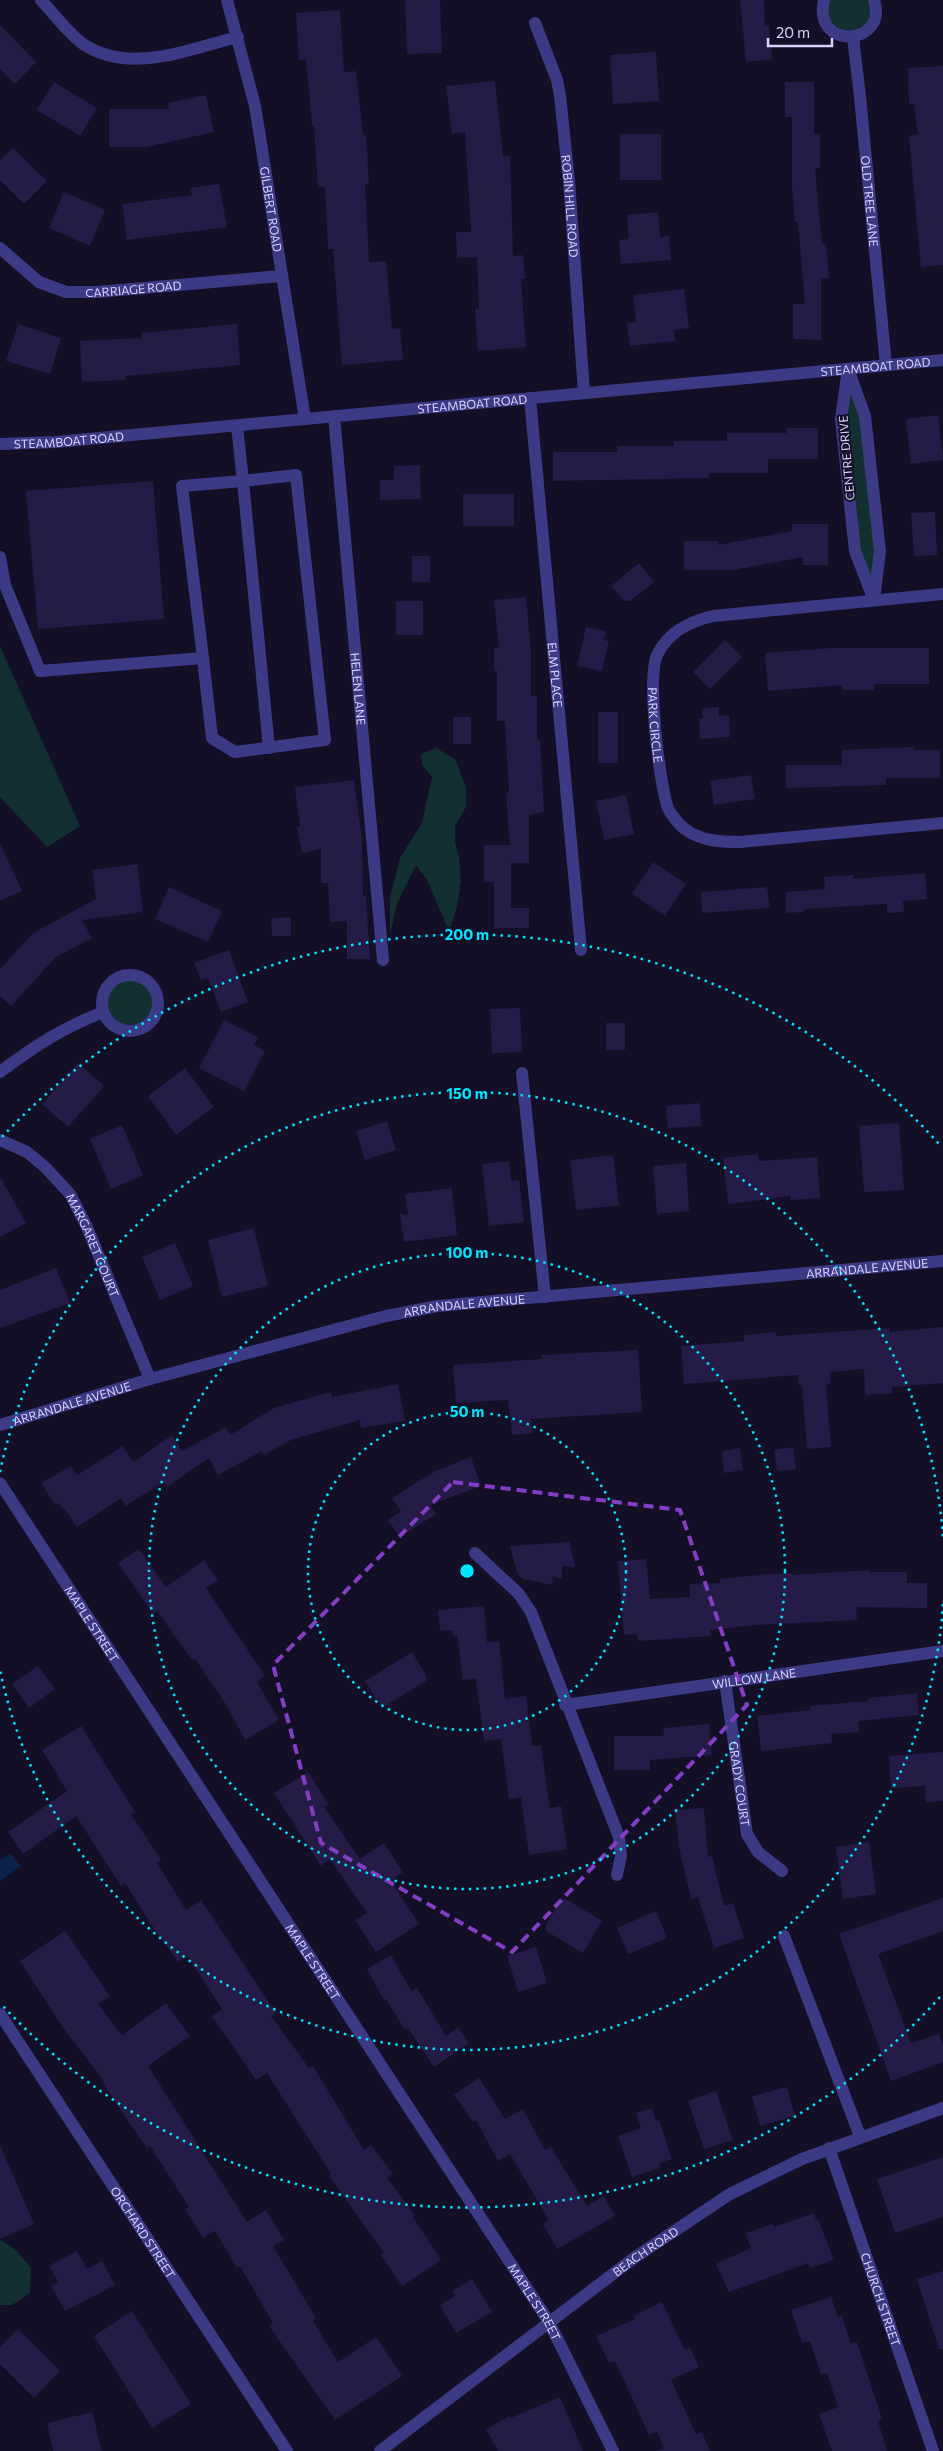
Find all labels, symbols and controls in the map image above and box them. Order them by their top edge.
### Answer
scale bar [768,15,832,47]
text: 20 m [776,23,810,41]
street label: ROBIN HILL ROAD [559,154,581,258]
street label: OLD TREE LANE [859,155,881,247]
street label: GILBERT ROAD [258,165,285,253]
street label: CARRIAGE ROAD [85,278,182,299]
street label: STEAMBOAT ROAD [820,354,931,378]
street label: STEAMBOAT ROAD [417,391,528,416]
street label: CENTRE DRIVE [835,415,857,501]
street label: STEAMBOAT ROAD [14,429,125,451]
street label: ELM PLACE [546,642,566,708]
street label: HELEN LANE [348,652,369,726]
street label: PARK CIRCLE [646,687,666,764]
text: 200 m [445,925,489,943]
text: 150 m [446,1084,488,1102]
street label: MARGARET COURT [64,1191,122,1299]
text: 100 m [446,1243,488,1261]
street label: ARRANDALE AVENUE [806,1255,929,1280]
street label: ARRANDALE AVENUE [402,1291,525,1320]
street label: ARRANDALE AVENUE [11,1378,132,1428]
text: 50 m [450,1402,484,1420]
centre of rings [458,1562,476,1580]
street label: MAPLE STREET [62,1583,122,1665]
street label: WILLOW LANE [711,1665,797,1691]
street label: GRADY COURT [727,1740,753,1828]
street label: MAPLE STREET [283,1921,343,2003]
street label: ORCHARD STREET [108,2184,179,2281]
street label: BEACH ROAD [610,2224,681,2279]
street label: CHURCH STREET [858,2251,904,2348]
street label: MAPLE STREET [505,2261,564,2343]

